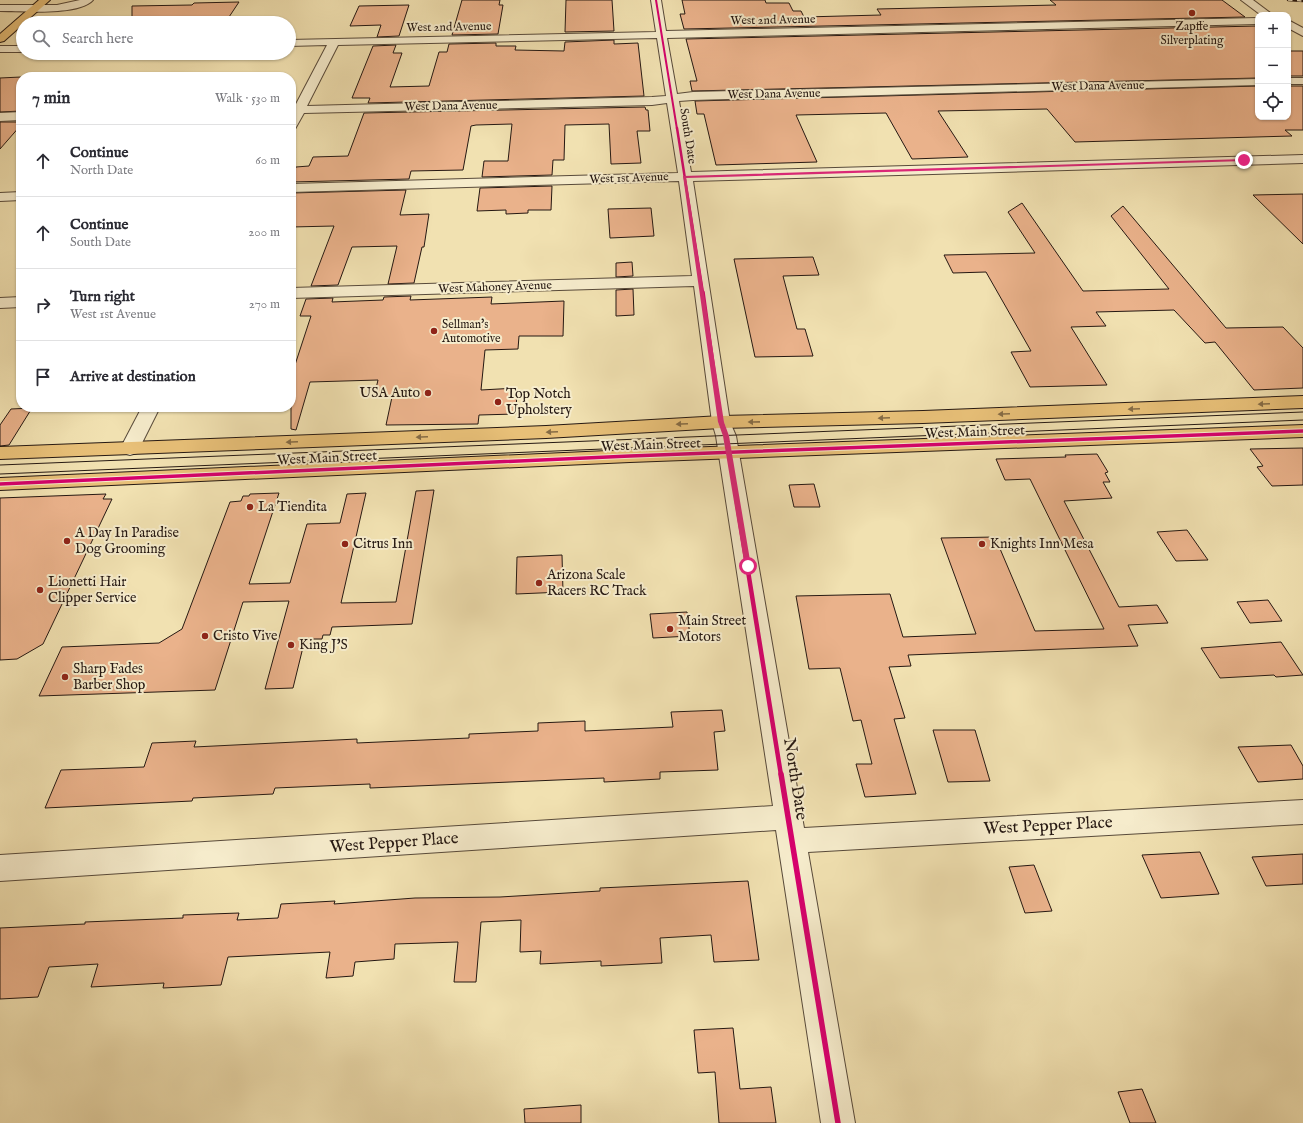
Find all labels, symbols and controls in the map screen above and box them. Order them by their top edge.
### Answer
marker: Zapffe Silverplating [1187,8,1197,18]
street label: West 2nd Avenue [730,12,816,28]
map controls [1255,12,1291,120]
button: + [1255,12,1291,48]
search box [16,16,296,60]
street label: West 2nd Avenue [406,19,492,35]
place label: Zapffe Silverplating [1161,19,1224,49]
icon: search [30,27,52,49]
text: Search here [62,29,133,48]
button: − [1255,48,1291,84]
street label: West Dana Avenue [1051,78,1145,94]
button: locate [1255,84,1291,120]
street label: West Dana Avenue [727,86,821,102]
text: 7 min [32,88,70,109]
text: Walk · 530 m [215,90,280,107]
street label: West Dana Avenue [404,98,498,114]
street label: South Date [676,107,700,165]
text: Continue [70,143,128,162]
icon: ahead [32,150,54,172]
route end [1235,151,1253,169]
text: 60 m [255,152,280,169]
text: North Date [70,162,133,179]
street label: West 1st Avenue [589,169,669,187]
text: Continue [70,215,128,234]
icon: ahead [32,222,54,244]
text: 200 m [248,224,280,241]
text: South Date [70,234,131,251]
street label: West Mahoney Avenue [438,278,553,296]
text: Turn right [70,287,135,306]
icon: right [32,294,54,316]
text: 270 m [249,296,280,313]
text: West 1st Avenue [70,306,156,323]
place label: Sellman's Automotive [441,317,501,346]
marker: Sellman's Automotive [429,326,439,336]
icon: arrive [32,366,54,388]
text: Arrive at destination [70,367,196,386]
place label: USA Auto [360,384,420,402]
place label: Top Notch Upholstery [506,385,572,419]
marker: USA Auto [423,388,433,398]
marker: Top Notch Upholstery [493,397,503,407]
one-way arrow [1258,400,1270,407]
one-way arrow [1128,405,1140,412]
one-way arrow [997,411,1010,417]
one-way arrow [877,415,890,421]
one-way arrow [748,418,760,425]
one-way arrow [676,421,688,428]
street label: West Main Street [925,421,1026,443]
one-way arrow [545,429,558,435]
one-way arrow [415,434,428,440]
street label: West Main Street [601,434,702,456]
one-way arrow [285,439,298,445]
street label: West Main Street [277,446,378,470]
place label: La Tiendita [258,498,328,516]
marker: La Tiendita [245,502,255,512]
place label: A Day In Paradise Dog Grooming [74,524,180,558]
place label: Citrus Inn [353,535,413,553]
place label: Knights Inn Mesa [990,535,1095,553]
marker: A Day In Paradise Dog Grooming [62,536,72,546]
marker: Citrus Inn [340,539,350,549]
marker: Knights Inn Mesa [977,539,987,549]
route start [739,557,757,575]
place label: Arizona Scale Racers RC Track [546,566,647,600]
place label: Lionetti Hair Clipper Service [48,573,137,607]
marker: Arizona Scale Racers RC Track [534,578,544,588]
marker: Lionetti Hair Clipper Service [35,585,45,595]
place label: Main Street Motors [678,612,746,646]
marker: Main Street Motors [665,624,675,634]
place label: Cristo Vive [213,627,278,645]
marker: Cristo Vive [200,631,210,641]
place label: King J'S [299,636,348,654]
marker: King J'S [286,640,296,650]
place label: Sharp Fades Barber Shop [73,660,146,694]
marker: Sharp Fades Barber Shop [60,672,70,682]
street label: North Date [778,736,812,822]
street label: West Pepper Place [983,812,1113,840]
street label: West Pepper Place [329,828,459,858]

